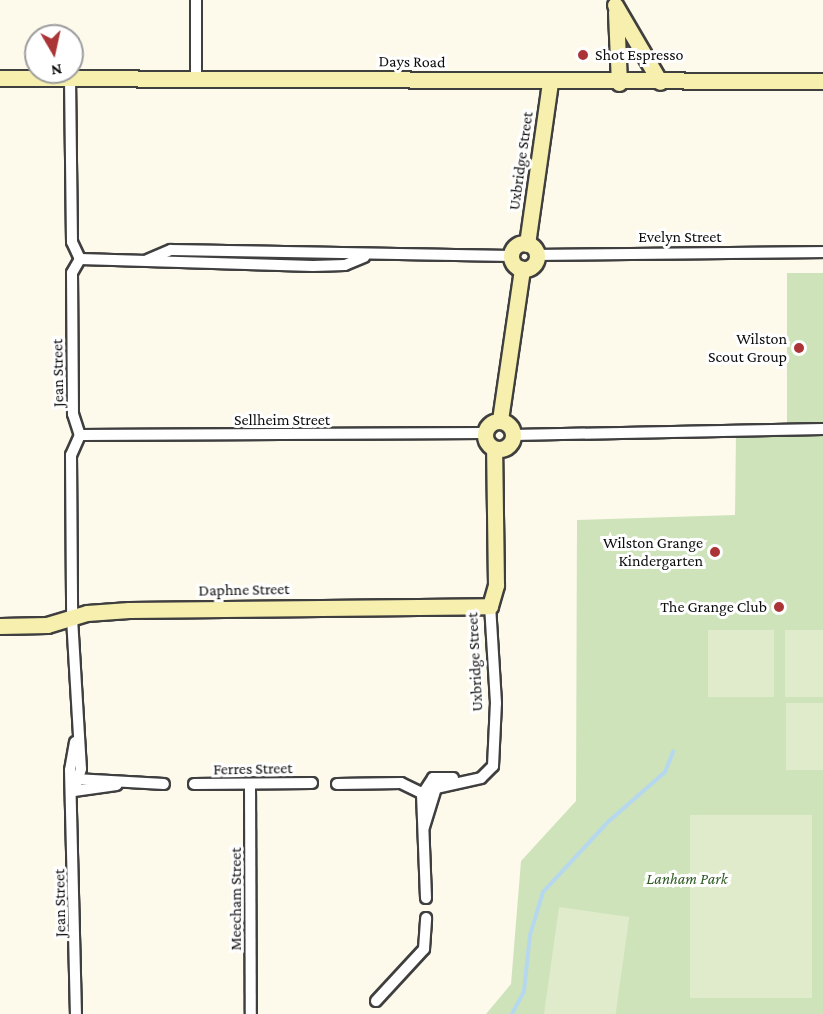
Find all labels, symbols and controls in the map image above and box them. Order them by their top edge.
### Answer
north arrow [24,24,84,84]
place label: Shot Espresso [595,45,684,65]
marker: Shot Espresso [576,48,590,62]
street label: Days Road [378,52,446,72]
text: N [50,61,63,80]
street label: Uxbridge Street [505,111,537,211]
street label: Evelyn Street [638,227,722,247]
place label: Wilston Scout Group [708,329,787,367]
street label: Jean Street [48,339,68,407]
marker: Wilston Scout Group [792,341,806,355]
street label: Sellheim Street [234,410,330,430]
place label: Wilston Grange Kindergarten [603,533,703,571]
marker: Wilston Grange Kindergarten [708,545,722,559]
street label: Daphne Street [198,580,290,600]
place label: The Grange Club [660,597,767,617]
marker: The Grange Club [772,600,786,614]
street label: Uxbridge Street [463,612,487,712]
street label: Ferres Street [213,759,293,779]
street label: Meecham Street [226,847,246,951]
street label: Jean Street [50,869,70,937]
park label: Lanham Park [646,869,728,889]

